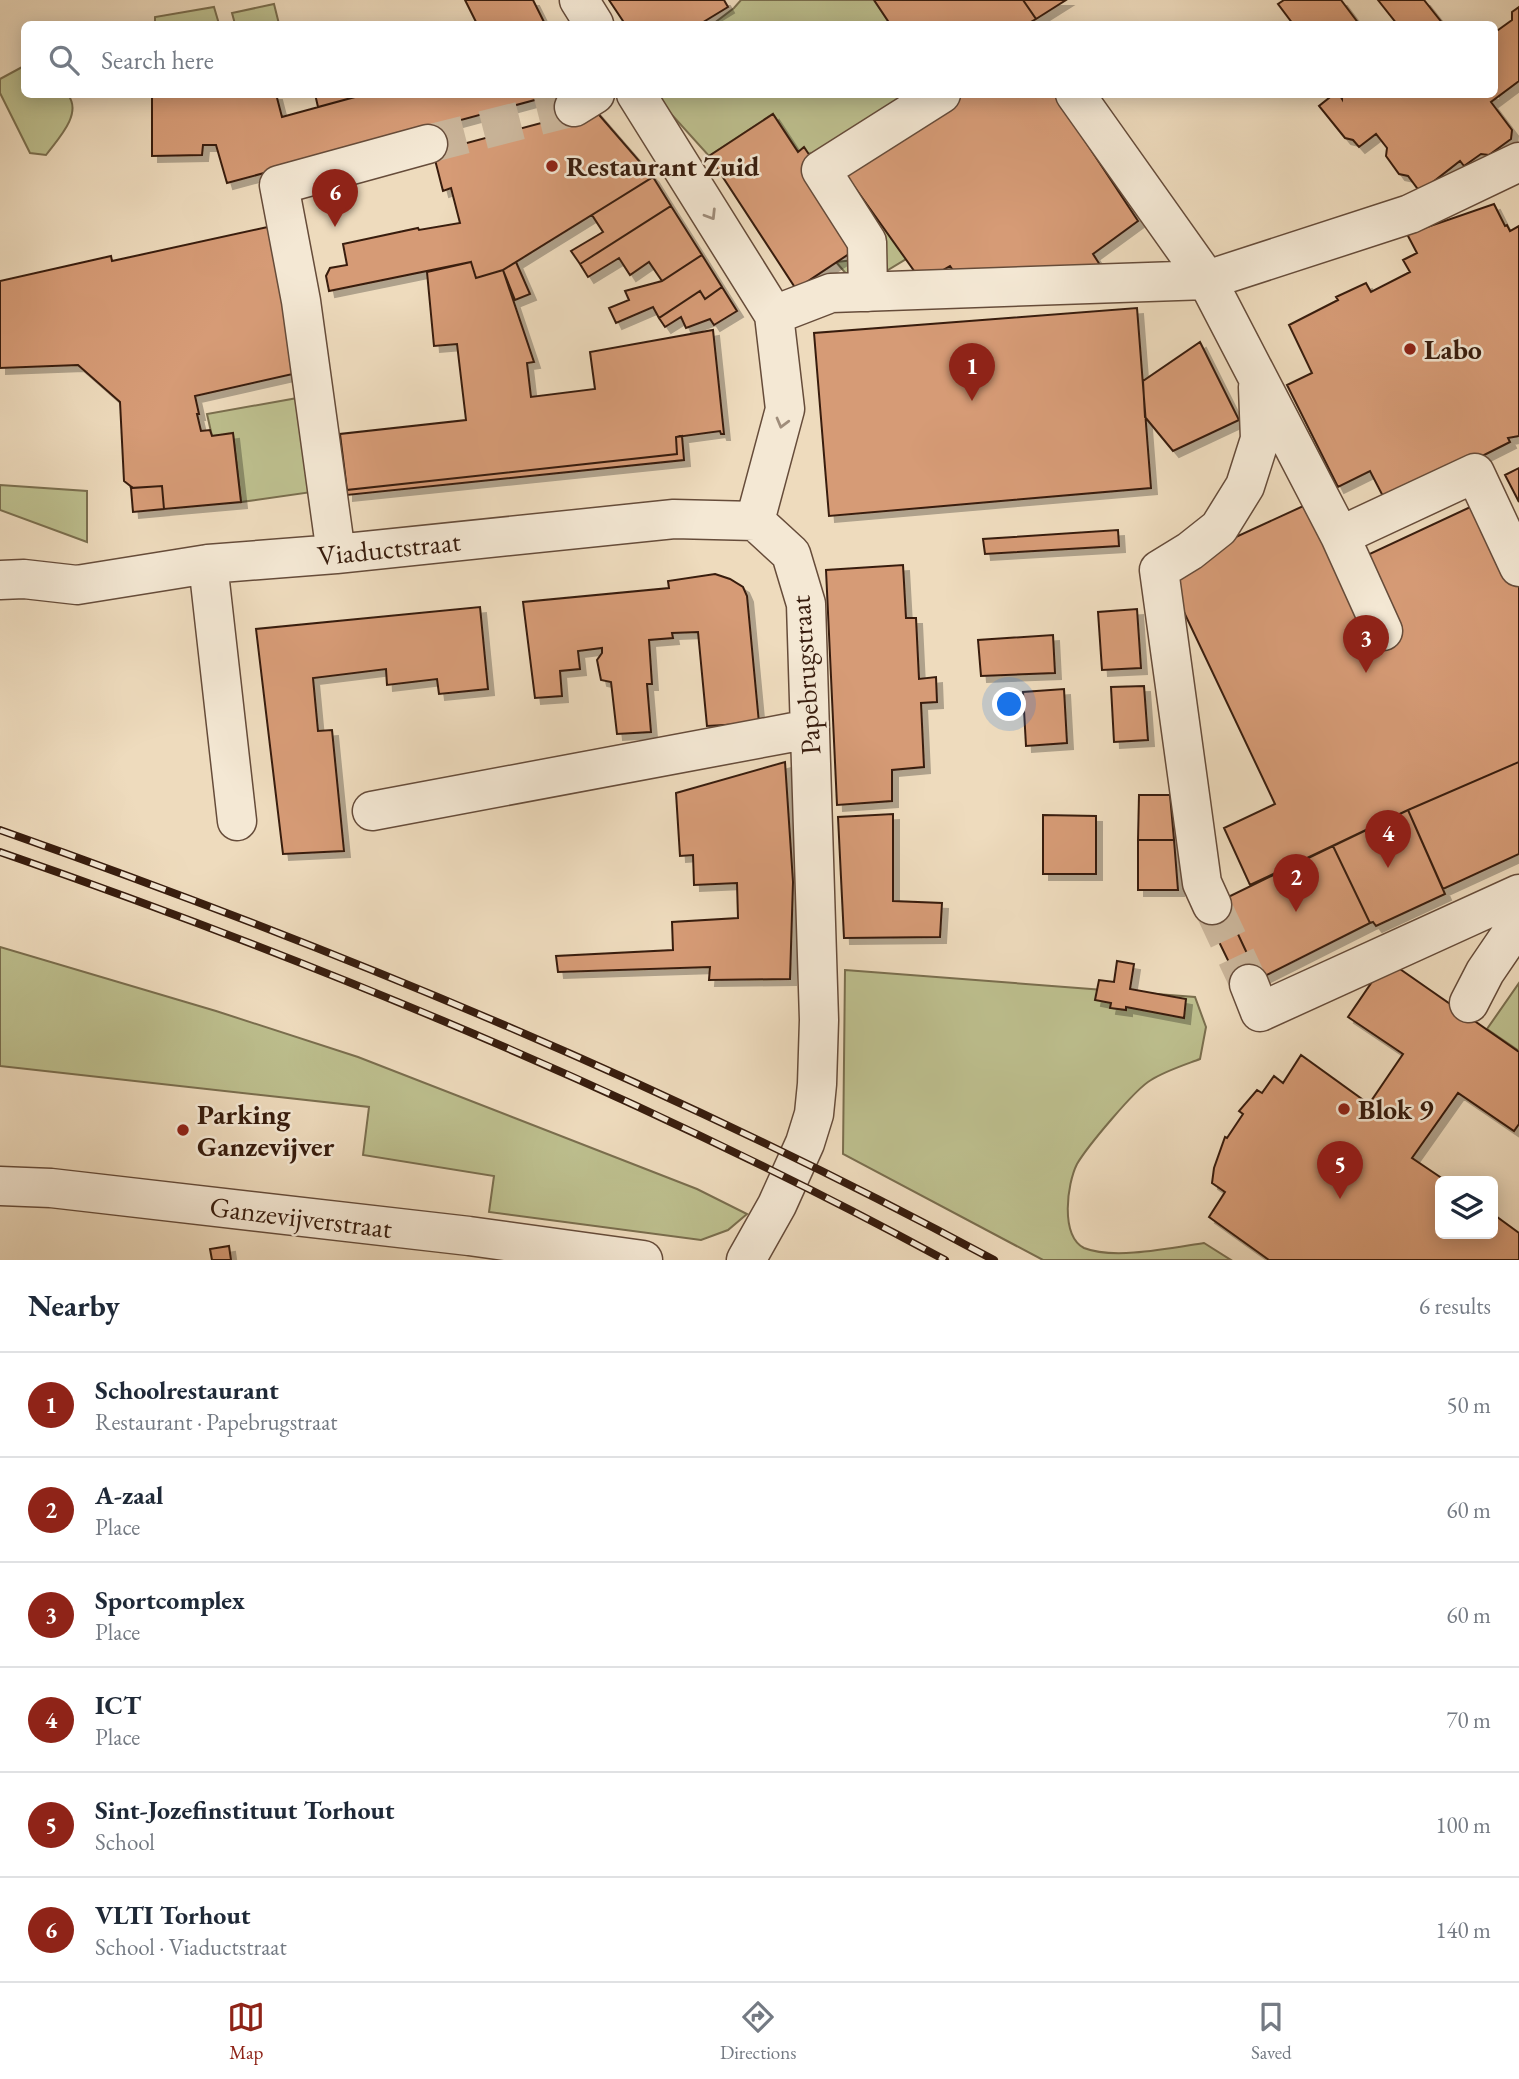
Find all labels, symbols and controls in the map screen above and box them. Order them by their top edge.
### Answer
search box [21,21,1498,98]
icon: search [45,41,83,79]
text: Search here [101,43,214,77]
place label: Restaurant Zuid [566,148,760,184]
marker: Restaurant Zuid [544,158,560,174]
pin: 6 [312,169,358,227]
one-way arrow [703,207,716,220]
place label: Labo [1424,331,1482,367]
marker: Labo [1402,341,1418,357]
pin: 1 [949,343,995,401]
one-way arrow [775,417,790,429]
street label: Viaductstraat [316,523,463,573]
street label: Papebrugstraat [781,594,829,756]
pin: 3 [1343,615,1389,673]
your location [992,687,1026,721]
pin: 4 [1365,810,1411,868]
pin: 2 [1273,854,1319,912]
place label: Blok 9 [1358,1091,1434,1127]
place label: Parking Ganzevijver [197,1096,335,1164]
marker: Blok 9 [1336,1101,1352,1117]
marker: Parking Ganzevijver [175,1122,191,1138]
pin: 5 [1317,1141,1363,1199]
map controls [1435,1176,1498,1239]
button: layers [1435,1176,1498,1239]
street label: Ganzevijverstraat [208,1188,394,1246]
text: Nearby [28,1286,120,1325]
text: 6 results [1419,1291,1491,1321]
text: Schoolrestaurant [95,1373,279,1407]
text: 1 [45,1390,57,1420]
text: 50 m [1446,1390,1491,1420]
text: Restaurant · Papebrugstraat [95,1407,338,1437]
text: A-zaal [95,1478,163,1512]
text: 2 [45,1495,57,1525]
text: 60 m [1446,1495,1491,1525]
text: Place [95,1512,140,1542]
text: Sportcomplex [95,1583,245,1617]
text: 3 [45,1600,57,1630]
text: 60 m [1446,1600,1491,1630]
text: Place [95,1617,140,1647]
text: ICT [95,1688,141,1722]
text: 4 [45,1705,57,1735]
text: 70 m [1446,1705,1491,1735]
text: Place [95,1722,140,1752]
text: Sint-Jozefinstituut Torhout [95,1793,395,1827]
text: 5 [45,1810,57,1840]
text: 100 m [1435,1810,1491,1840]
text: School [95,1827,155,1857]
text: VLTI Torhout [95,1898,250,1932]
text: 6 [45,1915,57,1945]
text: 140 m [1435,1915,1491,1945]
text: School · Viaductstraat [95,1932,287,1962]
tab: Map [227,1998,265,2065]
tab: Directions [720,1998,796,2065]
tab: Saved [1251,1998,1292,2065]

